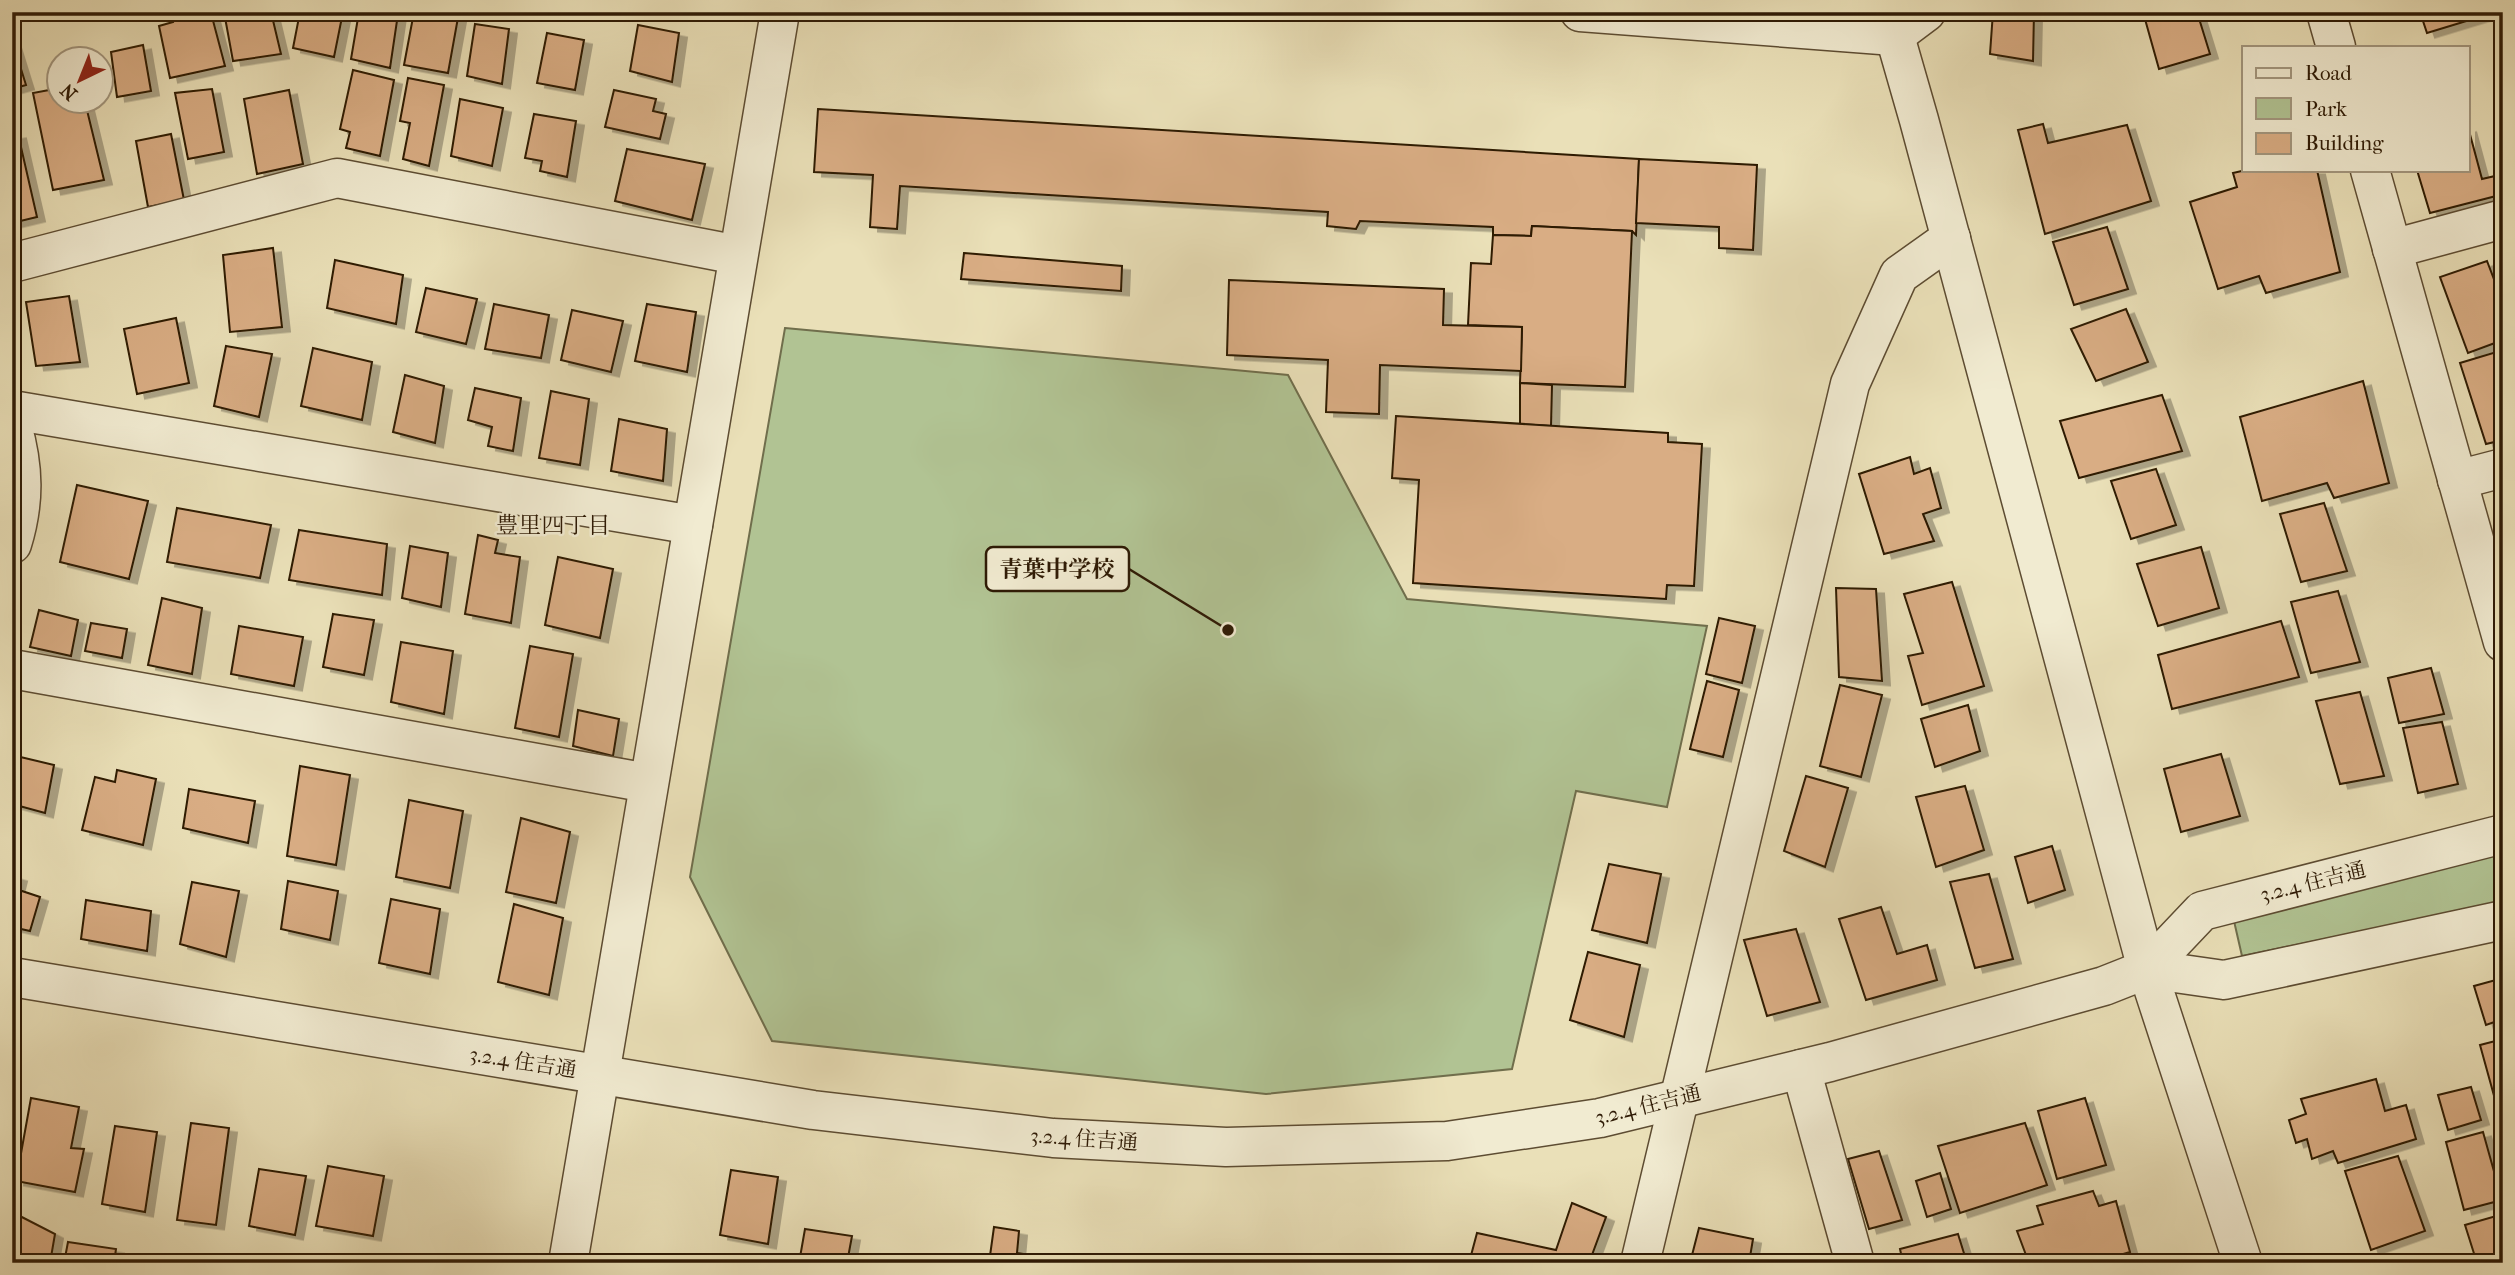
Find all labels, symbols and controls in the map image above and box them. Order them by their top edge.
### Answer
north arrow [46,46,116,116]
legend [2242,46,2470,172]
text: Road [2305,61,2352,85]
text: N [56,78,82,105]
text: Park [2305,97,2347,121]
text: Building [2305,131,2384,155]
district label: 豊里四丁目 [496,512,611,539]
callout: 青葉中学校 [986,547,1129,591]
text: 青葉中学校 [1000,556,1115,583]
street label: 3.2.4 住吉通 [2258,857,2368,907]
street label: 3.2.4 住吉通 [468,1042,578,1082]
street label: 3.2.4 住吉通 [1593,1080,1703,1130]
street label: 3.2.4 住吉通 [1029,1123,1139,1155]

